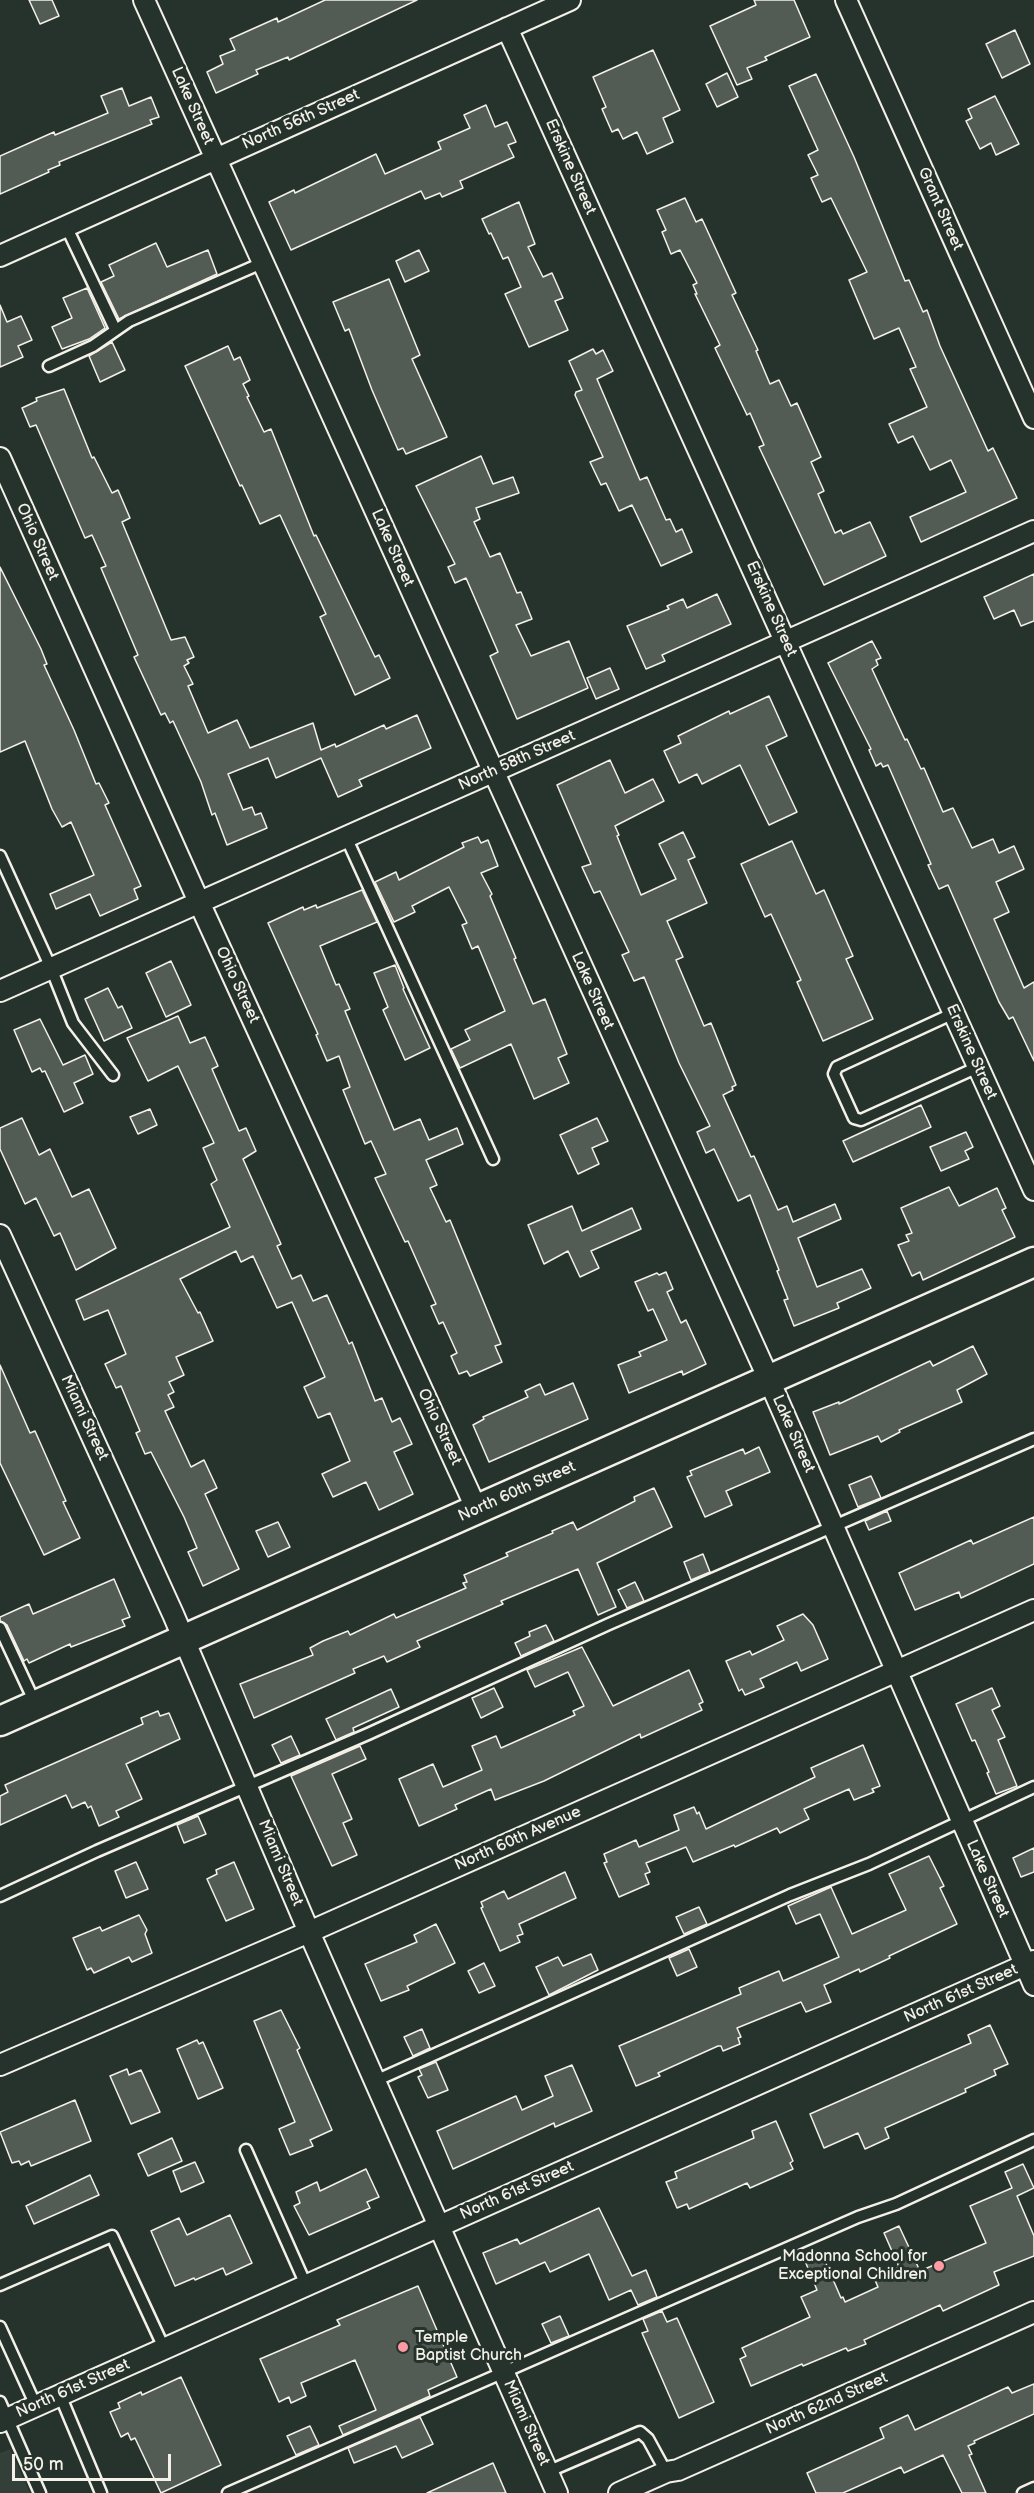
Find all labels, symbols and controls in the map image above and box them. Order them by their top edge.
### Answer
street label: Lake Street [166,64,218,148]
street label: North 56th Street [239,86,363,154]
street label: Erskine Street [540,116,600,218]
street label: Grant Street [913,165,967,253]
street label: Ohio Street [12,501,62,583]
street label: Lake Street [366,506,418,590]
street label: Erskine Street [741,558,801,660]
street label: North 58th Street [456,727,578,795]
street label: Ohio Street [211,944,263,1026]
street label: Lake Street [566,949,618,1033]
street label: Erskine Street [941,1001,1001,1103]
street label: Miami Street [56,1372,112,1464]
street label: Ohio Street [413,1386,465,1468]
street label: Lake Street [767,1392,819,1476]
street label: North 60th Street [455,1458,579,1526]
street label: North 60th Avenue [452,1803,584,1875]
street label: Miami Street [253,1817,307,1909]
street label: Lake Street [961,1837,1013,1921]
street label: North 61st Street [901,1960,1021,2028]
street label: North 61st Street [457,2157,577,2225]
place label: Madonna School for Exceptional Children [778,2247,927,2285]
marker: Madonna School for Exceptional Children [932,2259,946,2273]
place label: Temple Baptist Church [415,2328,522,2366]
marker: Temple Baptist Church [396,2340,410,2354]
street label: North 61st Street [13,2355,133,2423]
street label: North 62nd Street [763,2369,891,2439]
street label: Miami Street [499,2377,553,2469]
scale bar [15,2442,174,2480]
text: 50 m [23,2454,64,2475]

